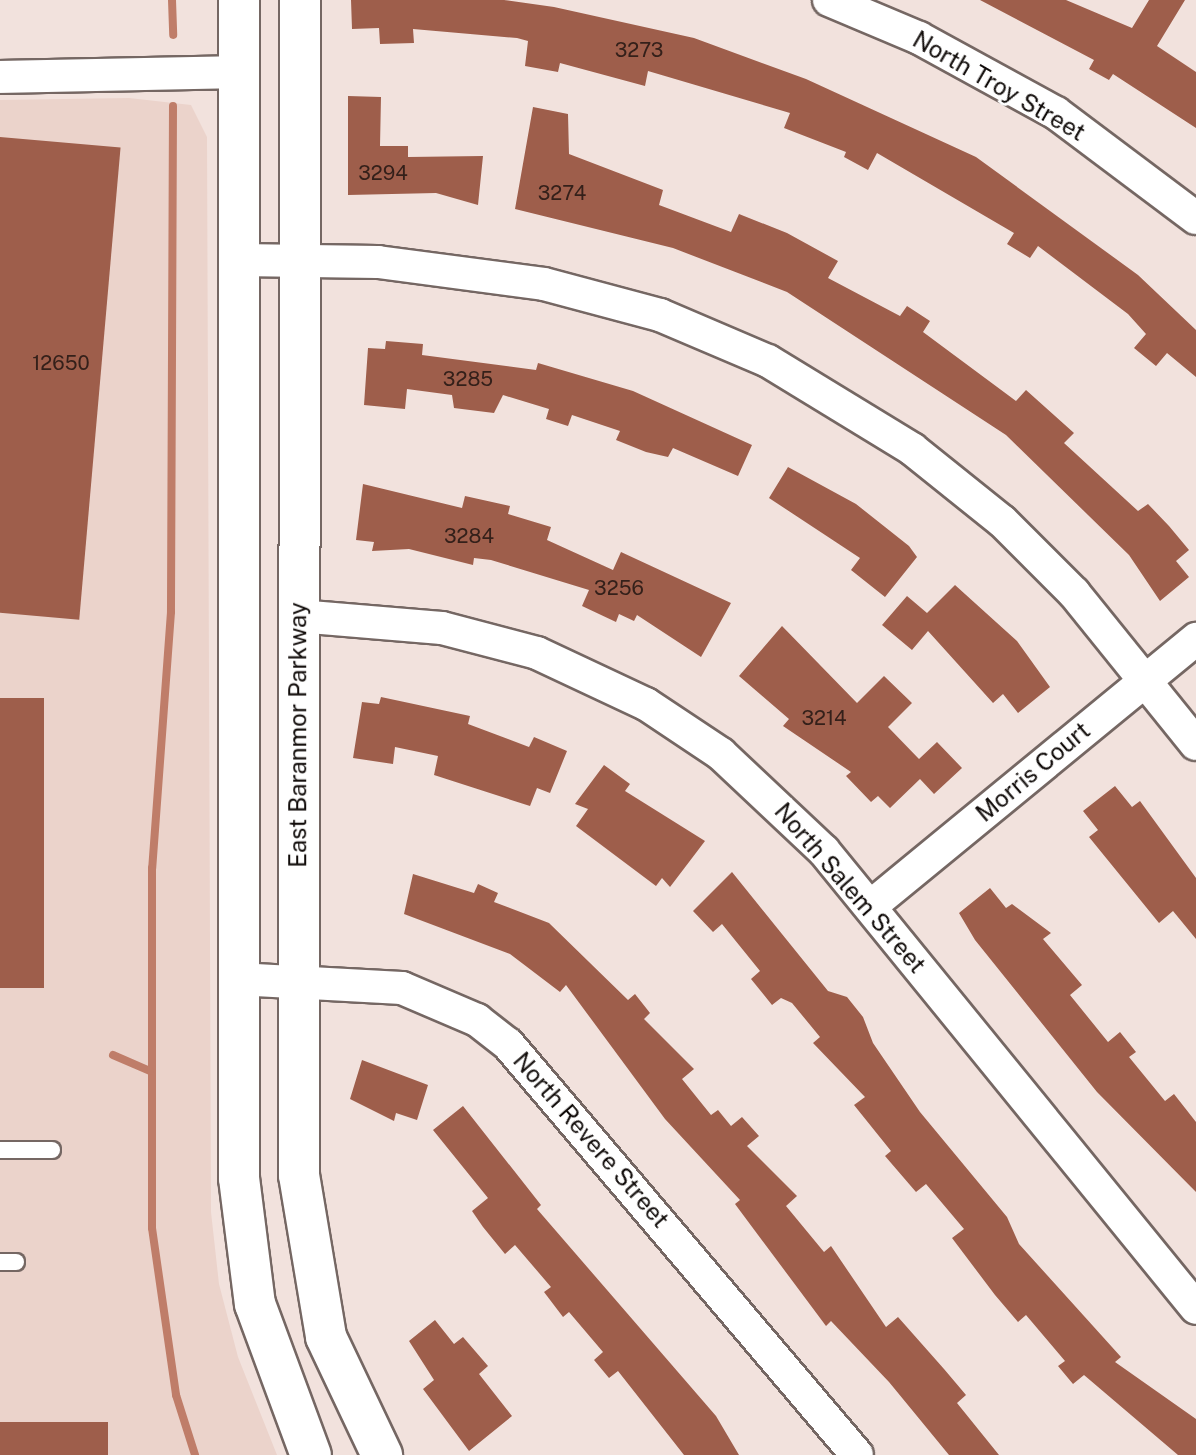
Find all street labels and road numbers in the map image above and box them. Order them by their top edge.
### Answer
street label: North Troy Street [908,25,1090,147]
street label: East Baranmor Parkway [284,602,312,868]
street label: Morris Court [970,716,1096,828]
street label: North Salem Street [768,797,932,979]
street label: North Revere Street [507,1046,675,1234]

